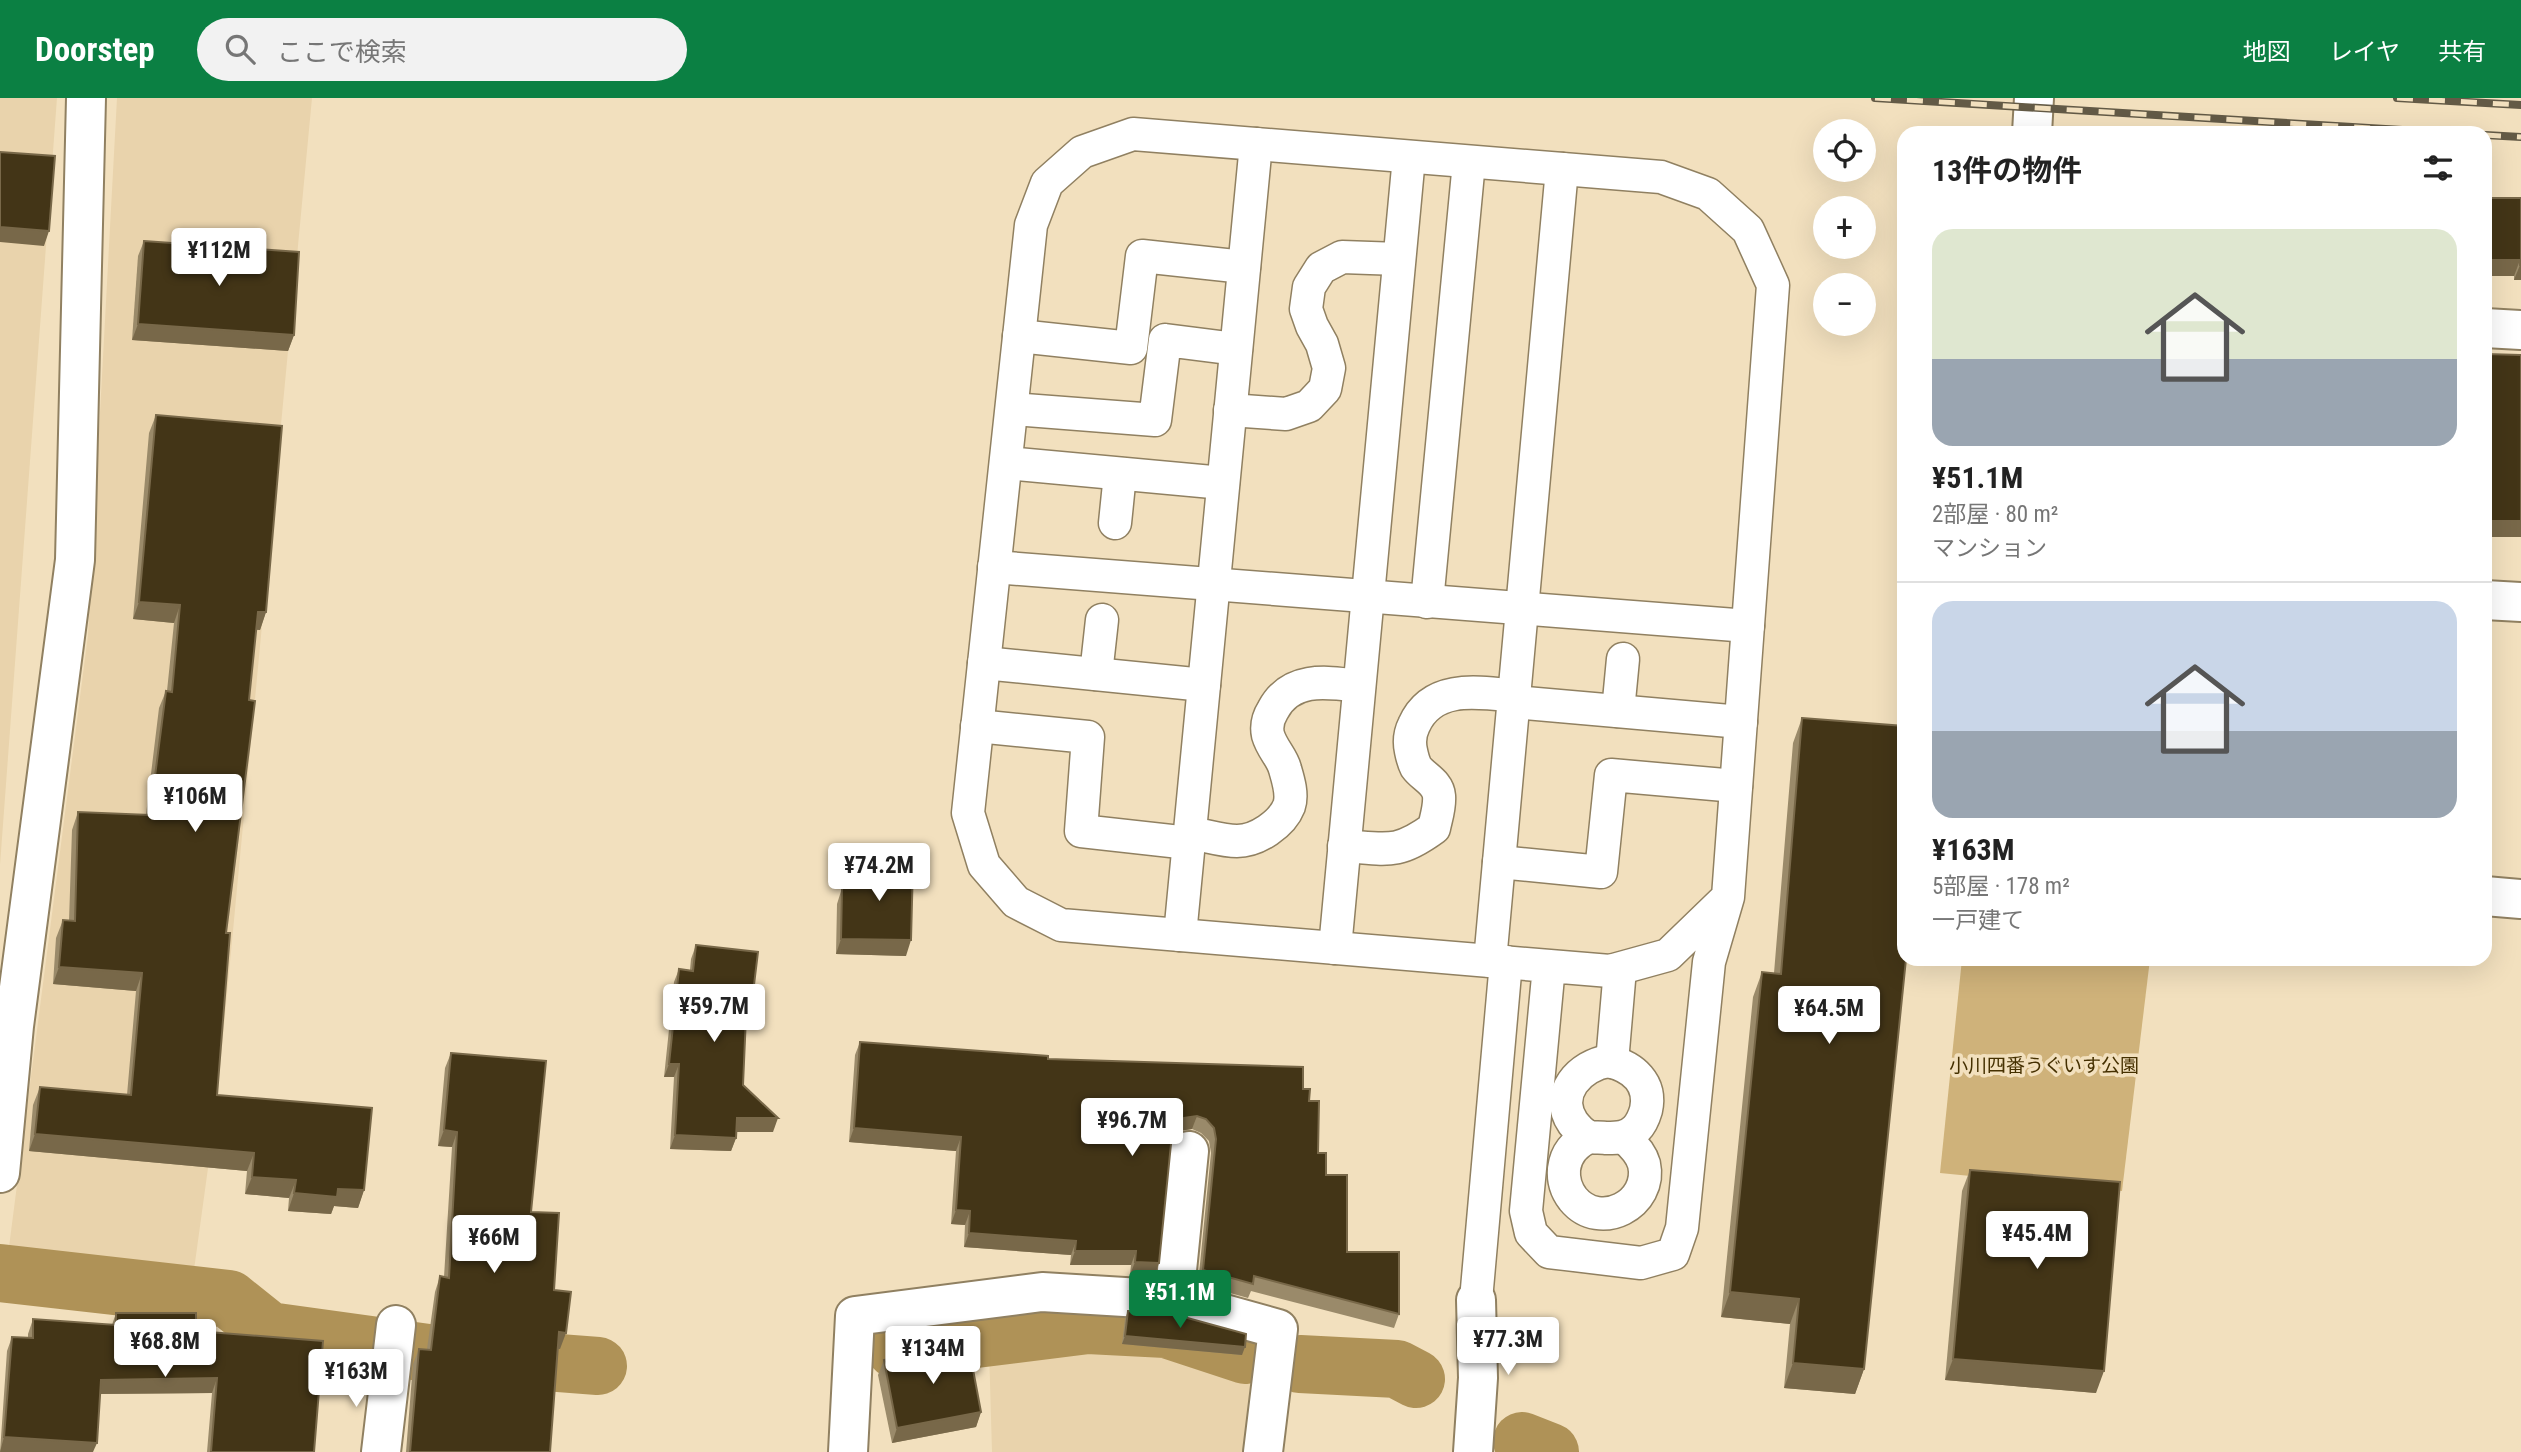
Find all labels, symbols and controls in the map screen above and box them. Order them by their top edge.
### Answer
search box [197,18,687,81]
text: Doorstep [35,30,155,69]
icon: search [221,30,259,68]
text: ここで検索 [277,37,407,67]
text: 地図 [2243,38,2291,66]
text: レイヤ [2329,38,2400,66]
text: 共有 [2438,38,2486,66]
map controls [1813,119,1876,336]
button: locate [1813,119,1876,182]
icon: filters [2419,149,2457,187]
text: 13件の物件 [1932,153,2082,188]
button: + [1813,196,1876,259]
pin: ¥112M [170,228,268,288]
text: ¥112M [187,237,251,264]
button: − [1813,273,1876,336]
icon: home [2132,274,2258,400]
text: ¥51.1M [1932,460,2023,495]
text: 2部屋 · 80 m² [1932,501,2058,528]
text: マンション [1932,535,2047,562]
icon: home [2132,646,2258,772]
pin: ¥106M [146,774,244,834]
text: ¥106M [163,783,227,810]
text: ¥163M [1932,832,2015,867]
pin: ¥74.2M [822,844,936,903]
text: ¥74.2M [844,852,914,879]
text: 5部屋 · 178 m² [1932,873,2070,900]
text: 一戸建て [1932,907,2024,934]
pin: ¥59.7M [657,984,771,1044]
pin: ¥64.5M [1772,986,1886,1046]
text: ¥59.7M [679,993,749,1020]
text: ¥64.5M [1794,995,1864,1022]
park label: 小川四番うぐいす公園 [1949,1054,2139,1077]
pin: ¥96.7M [1075,1098,1189,1158]
text: ¥96.7M [1097,1107,1167,1134]
pin: ¥45.4M [1980,1212,2094,1271]
pin: ¥66M [453,1216,535,1275]
text: ¥45.4M [2002,1220,2072,1247]
text: ¥66M [468,1224,520,1251]
pin: ¥51.1M [1123,1270,1237,1330]
text: ¥51.1M [1145,1279,1215,1306]
pin: ¥77.3M [1451,1318,1565,1377]
pin: ¥68.8M [108,1320,222,1379]
pin: ¥134M [884,1326,982,1386]
text: ¥77.3M [1473,1326,1543,1353]
text: ¥68.8M [130,1328,200,1355]
text: ¥134M [901,1335,965,1362]
pin: ¥163M [307,1350,405,1409]
text: ¥163M [324,1358,388,1385]

